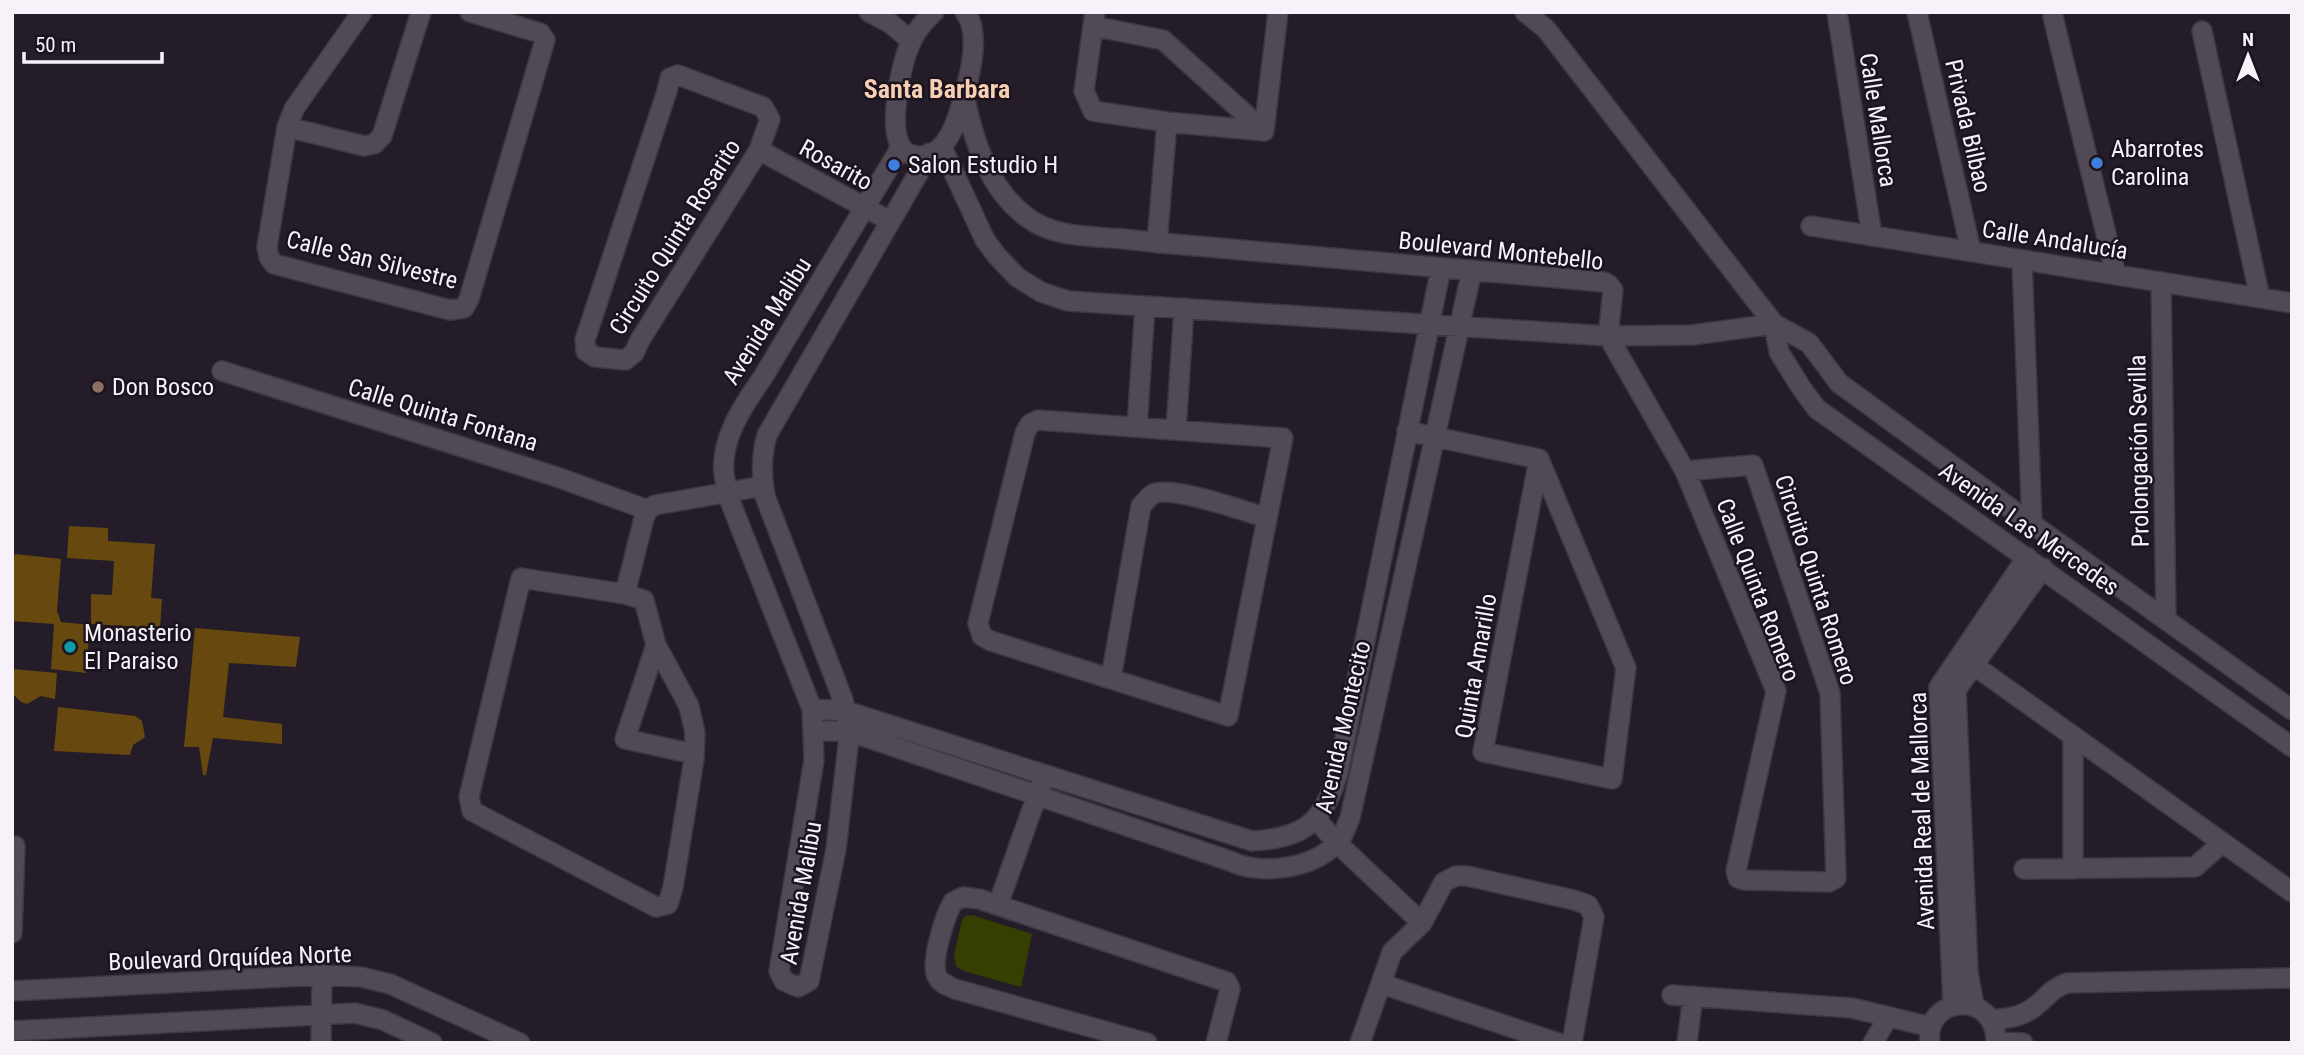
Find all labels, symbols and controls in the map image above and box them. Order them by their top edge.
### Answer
scale bar [24,21,163,65]
north arrow [2213,21,2283,91]
text: N [2242,28,2254,51]
text: 50 m [35,33,76,57]
street label: Calle Mallorca [1854,51,1902,189]
street label: Privada Bilbao [1939,57,1997,195]
district label: Santa Barbara [864,74,1010,104]
street label: Circuito Quinta Rosarito [603,134,747,340]
street label: Rosarito [795,134,877,196]
place label: Abarrotes Carolina [2111,135,2204,191]
place label: Salon Estudio H [908,151,1058,179]
marker: Abarrotes Carolina [2089,155,2105,171]
marker: Salon Estudio H [886,157,902,173]
street label: Calle Andalucía [1980,215,2130,265]
street label: Calle San Silvestre [284,225,460,295]
street label: Boulevard Montebello [1397,226,1605,276]
street label: Avenida Malibu [717,252,817,390]
street label: Prolongación Sevilla [2123,354,2155,548]
place label: Don Bosco [112,373,214,401]
street label: Calle Quinta Fontana [345,373,541,457]
marker: Don Bosco [90,379,106,395]
street label: Avenida Las Mercedes [1934,456,2124,602]
street label: Circuito Quinta Romero [1769,471,1863,689]
street label: Calle Quinta Romero [1710,495,1806,685]
street label: Quinta Amarillo [1449,591,1503,741]
place label: Monasterio El Paraiso [84,619,191,675]
street label: Avenida Montecito [1310,638,1376,816]
marker: Monasterio El Paraiso [62,639,78,655]
street label: Avenida Real de Mallorca [1904,691,1940,931]
street label: Avenida Malibu [775,819,827,967]
street label: Boulevard Orquídea Norte [108,940,352,976]

